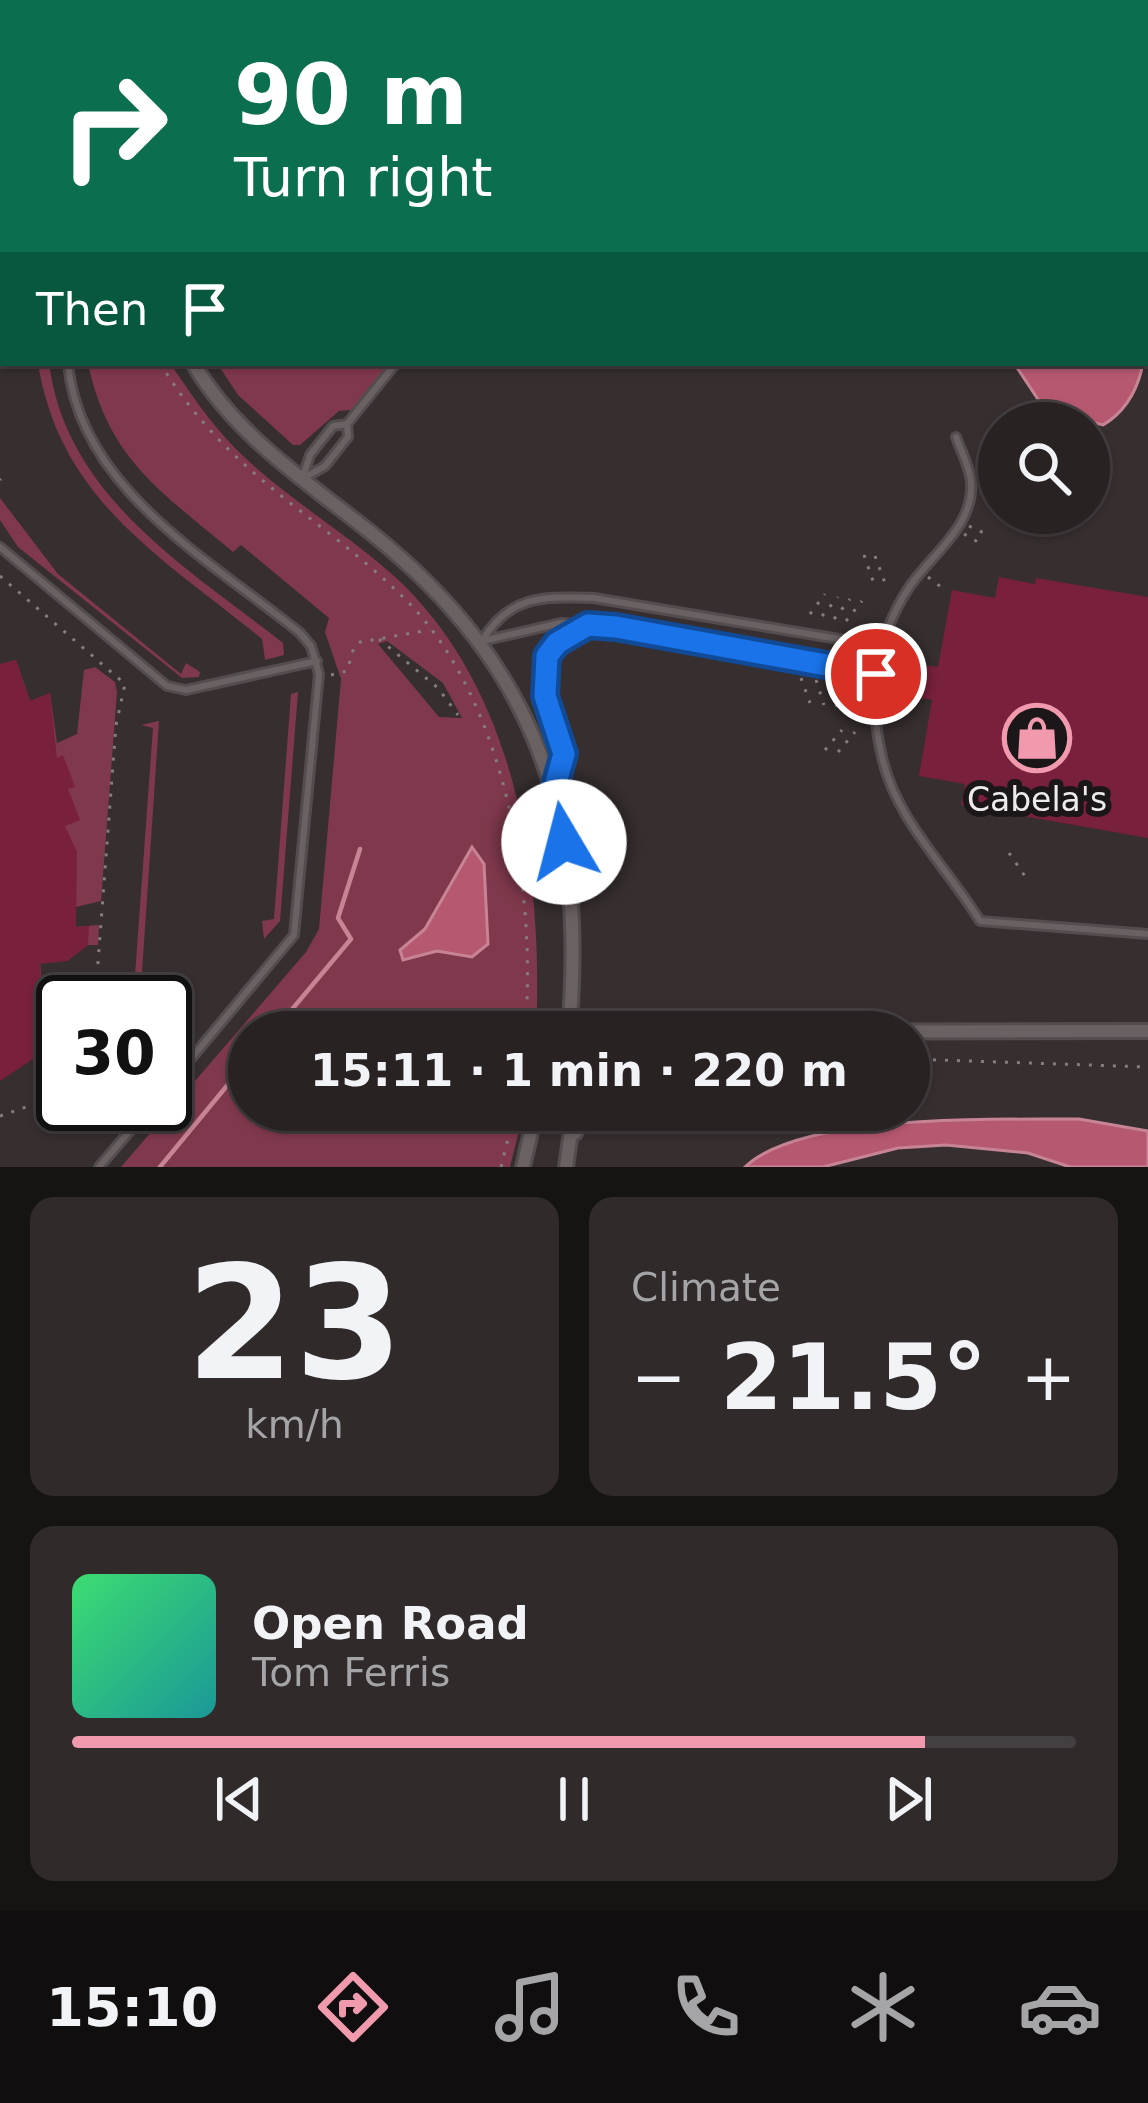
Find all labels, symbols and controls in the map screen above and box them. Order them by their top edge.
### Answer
text: 90 m [234,46,468,144]
icon: right [36,48,192,204]
text: Turn right [234,146,493,209]
icon: arrive [172,276,238,342]
text: Then [36,283,148,336]
map controls [978,402,1110,534]
button: search [978,402,1110,534]
pin [825,623,927,725]
icon: arrive [843,641,909,707]
shop icon: Cabela's [1002,703,1072,773]
position arrow [501,779,627,905]
place label: Cabela's [967,780,1107,819]
speed limit sign: 30 [36,975,192,1131]
text: 15:11 · 1 min · 220 m [310,1044,848,1097]
text: 23 [186,1233,403,1415]
text: Climate [631,1265,781,1310]
text: 21.5° [720,1325,987,1430]
text: − [631,1339,686,1416]
text: + [1021,1339,1076,1416]
text: km/h [245,1402,344,1447]
text: Open Road [252,1597,529,1650]
text: Tom Ferris [252,1650,450,1695]
icon: previous [206,1766,272,1832]
icon: pause [541,1766,607,1832]
icon: next [876,1766,942,1832]
icon: directions [311,1965,395,2049]
icon: music [488,1965,572,2049]
icon: phone [664,1965,748,2049]
icon: climate [841,1965,925,2049]
icon: car [1018,1965,1102,2049]
text: 15:10 [46,1976,218,2039]

